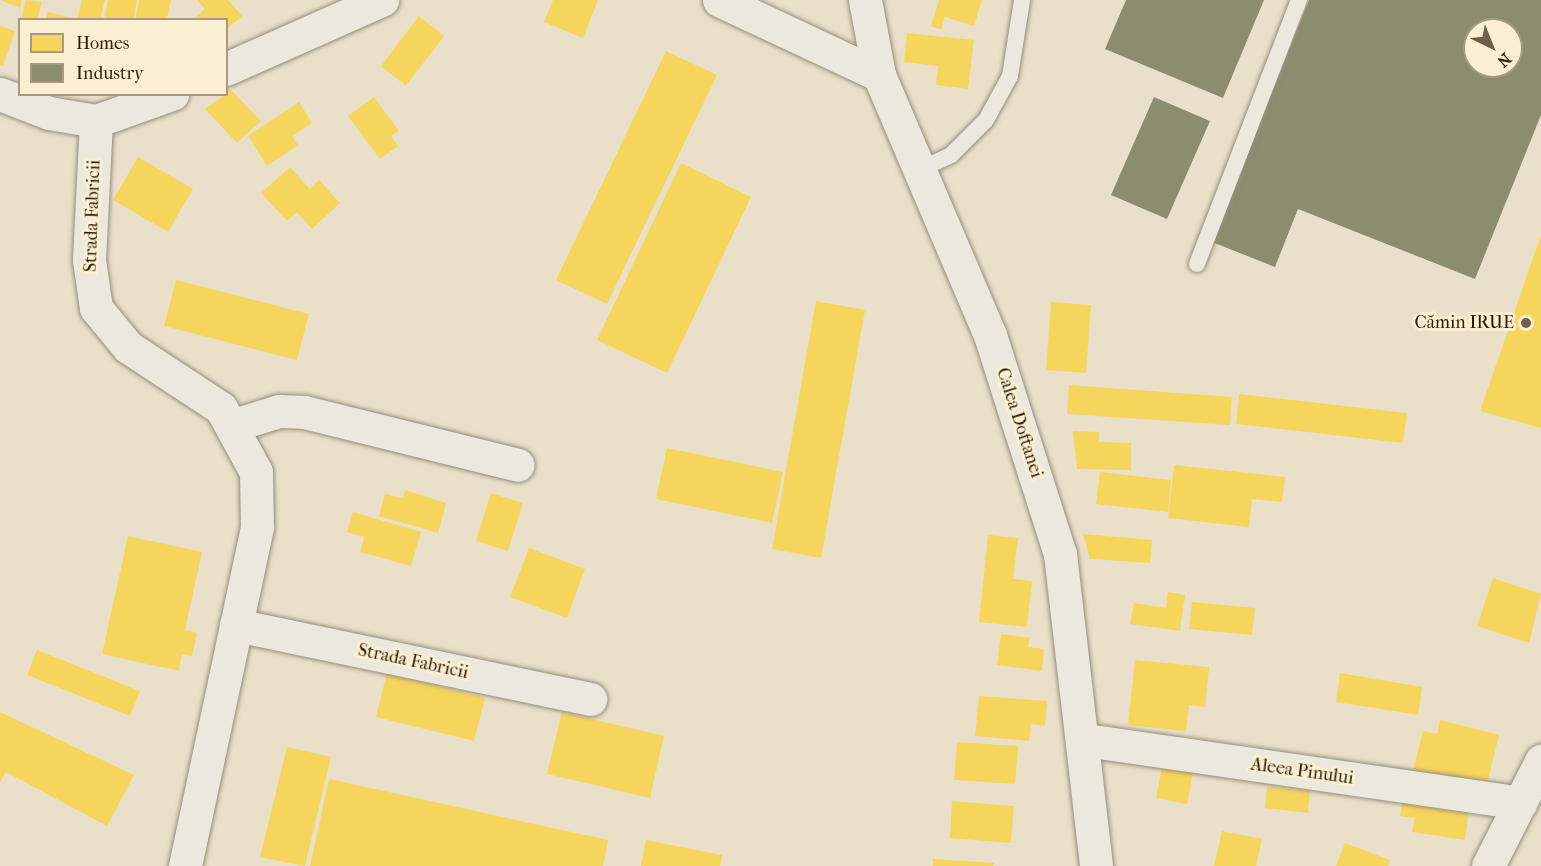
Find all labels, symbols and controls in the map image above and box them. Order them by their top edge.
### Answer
legend [18,18,228,96]
north arrow [1463,18,1523,78]
text: Homes [76,33,130,54]
text: N [1493,49,1515,71]
text: Industry [76,63,144,84]
street label: Strada Fabricii [80,160,106,272]
place label: Cămin IRUE [1415,312,1514,334]
marker: Cămin IRUE [1519,316,1533,330]
street label: Calea Doftanei [991,365,1047,481]
street label: Strada Fabricii [356,640,470,684]
street label: Aleea Pinului [1249,754,1355,790]

